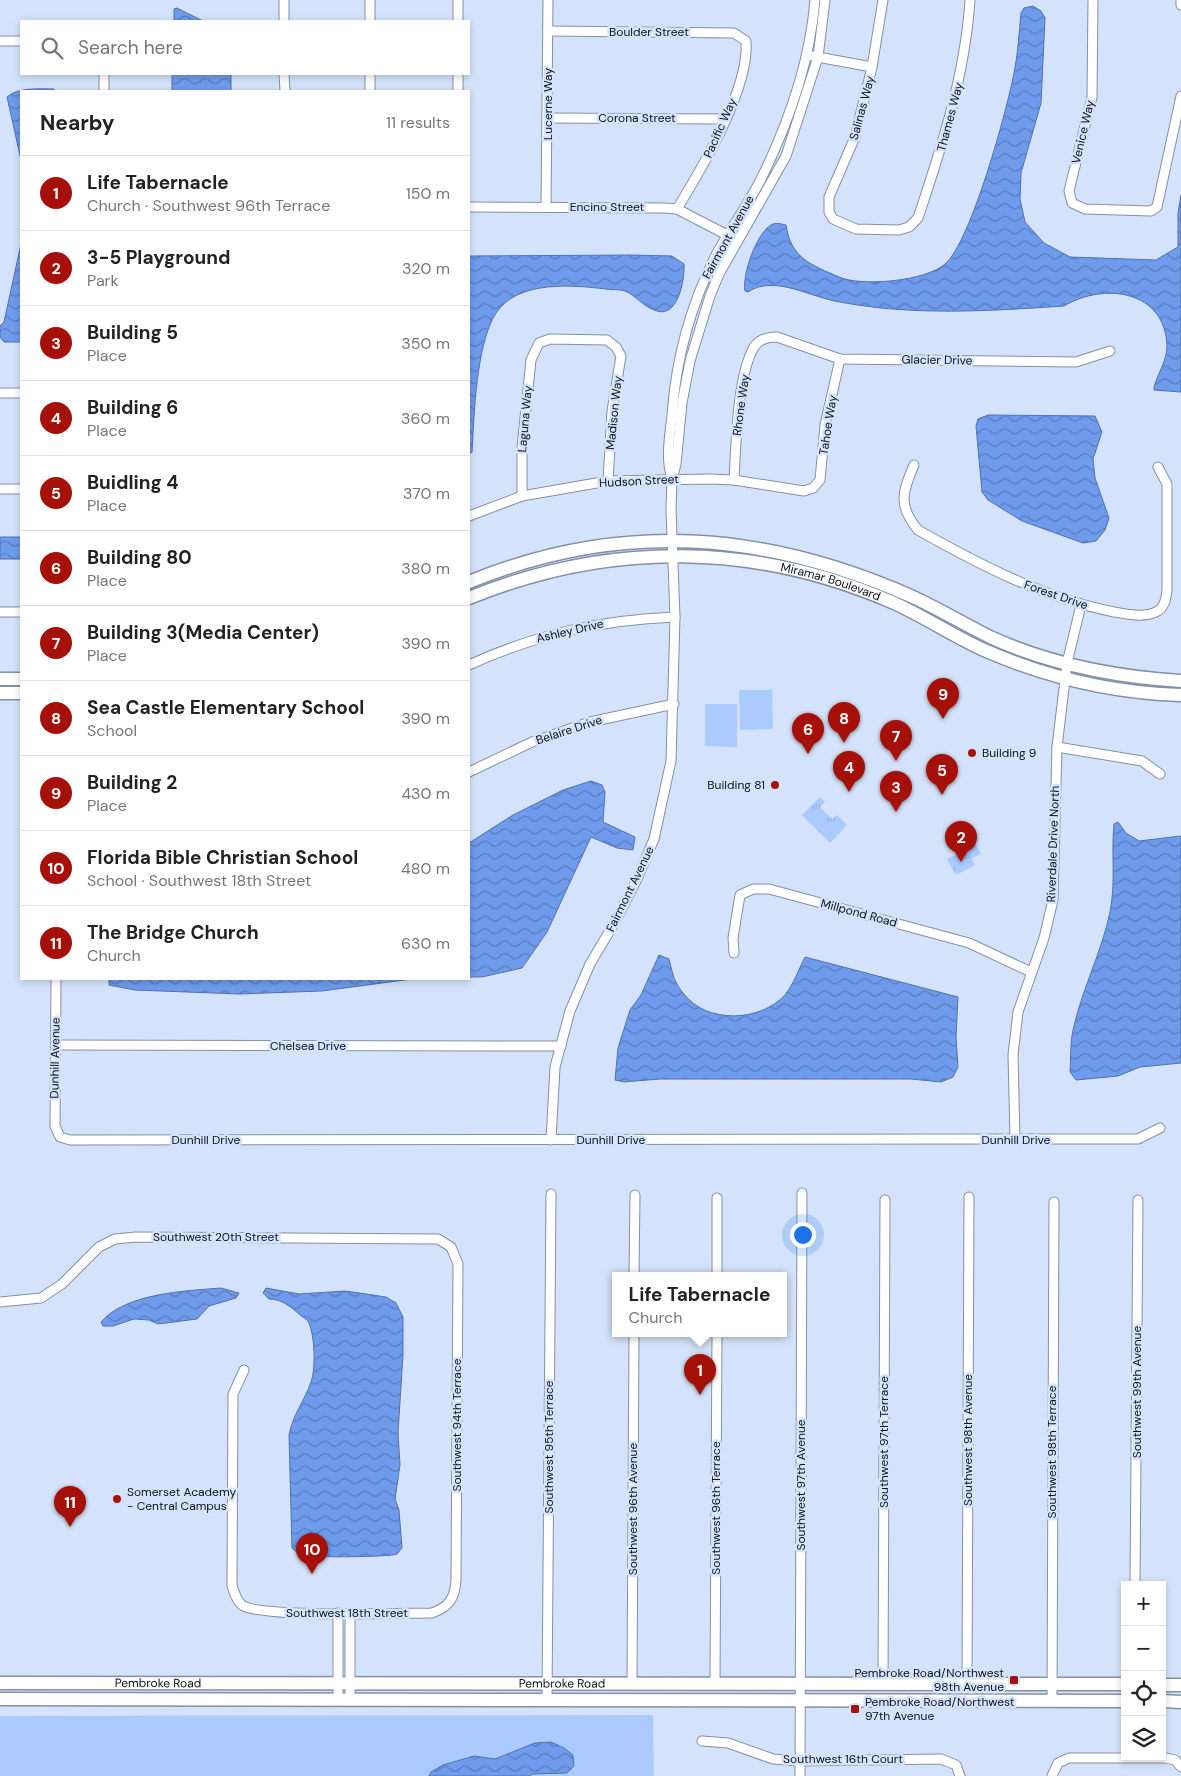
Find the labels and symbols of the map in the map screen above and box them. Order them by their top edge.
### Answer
street label: Boulder Street [609,24,689,40]
street label: Lucerne Way [540,68,556,140]
street label: Salinas Way [846,74,878,142]
street label: Thames Way [933,80,967,153]
street label: Pacific Way [700,95,740,160]
street label: Venice Way [1068,98,1098,165]
street label: Corona Street [598,110,676,126]
street label: Fairmont Avenue [698,192,758,282]
street label: Encino Street [570,199,645,215]
street label: Glacier Drive [901,351,973,369]
street label: Rhone Way [729,373,753,437]
street label: Madison Way [602,375,626,451]
street label: Laguna Way [514,385,536,453]
street label: Tahoe Way [815,394,841,456]
street label: Hudson Street [599,471,680,491]
street label: Miramar Boulevard [779,559,883,604]
street label: Forest Drive [1022,577,1090,613]
street label: Ashley Drive [535,615,605,646]
pin: 9 [927,678,959,719]
pin: 8 [828,702,860,743]
street label: Belaire Drive [534,712,604,748]
pin: 6 [792,713,824,754]
pin: 7 [880,720,912,761]
place label: Building 9 [982,745,1036,761]
marker: Building 9 [966,747,978,759]
pin: 4 [833,751,865,792]
pin: 5 [926,754,958,795]
pin: 3 [880,771,912,812]
place label: Building 81 [707,777,765,793]
marker: Building 81 [769,779,781,791]
street label: Riverdale Drive North [1043,785,1063,903]
pin: 2 [945,821,977,862]
street label: Fairmont Avenue [602,843,658,934]
street label: Millpond Road [819,895,899,931]
street label: Dunhill Avenue [46,1017,64,1099]
street label: Chelsea Drive [270,1038,346,1054]
street label: Dunhill Drive [172,1132,241,1148]
street label: Dunhill Drive [577,1132,646,1148]
street label: Dunhill Drive [982,1132,1051,1148]
your location [790,1222,816,1248]
street label: Southwest 20th Street [153,1229,279,1245]
street label: Southwest 99th Avenue [1129,1326,1145,1458]
pin: 1 [684,1354,716,1395]
street label: Southwest 94th Terrace [449,1358,465,1492]
street label: Southwest 98th Avenue [960,1374,976,1506]
street label: Southwest 97th Terrace [876,1376,892,1508]
street label: Southwest 95th Terrace [541,1380,557,1514]
street label: Southwest 98th Terrace [1044,1385,1060,1518]
street label: Southwest 97th Avenue [793,1419,809,1551]
street label: Southwest 96th Terrace [708,1441,724,1575]
street label: Southwest 96th Avenue [625,1443,641,1575]
place label: Somerset Academy - Central Campus [127,1484,236,1514]
pin: 11 [54,1486,86,1527]
marker: Somerset Academy - Central Campus [111,1493,123,1505]
pin: 10 [296,1533,328,1574]
street label: Southwest 18th Street [286,1605,408,1621]
place label: Pembroke Road/Northwest 98th Avenue [854,1665,1004,1695]
marker: Pembroke Road/Northwest 98th Avenue [1008,1674,1020,1686]
street label: Pembroke Road [115,1675,201,1691]
street label: Pembroke Road [519,1675,605,1692]
place label: Pembroke Road/Northwest 97th Avenue [865,1694,1015,1724]
marker: Pembroke Road/Northwest 97th Avenue [849,1703,861,1715]
street label: Southwest 16th Court [783,1751,903,1767]

